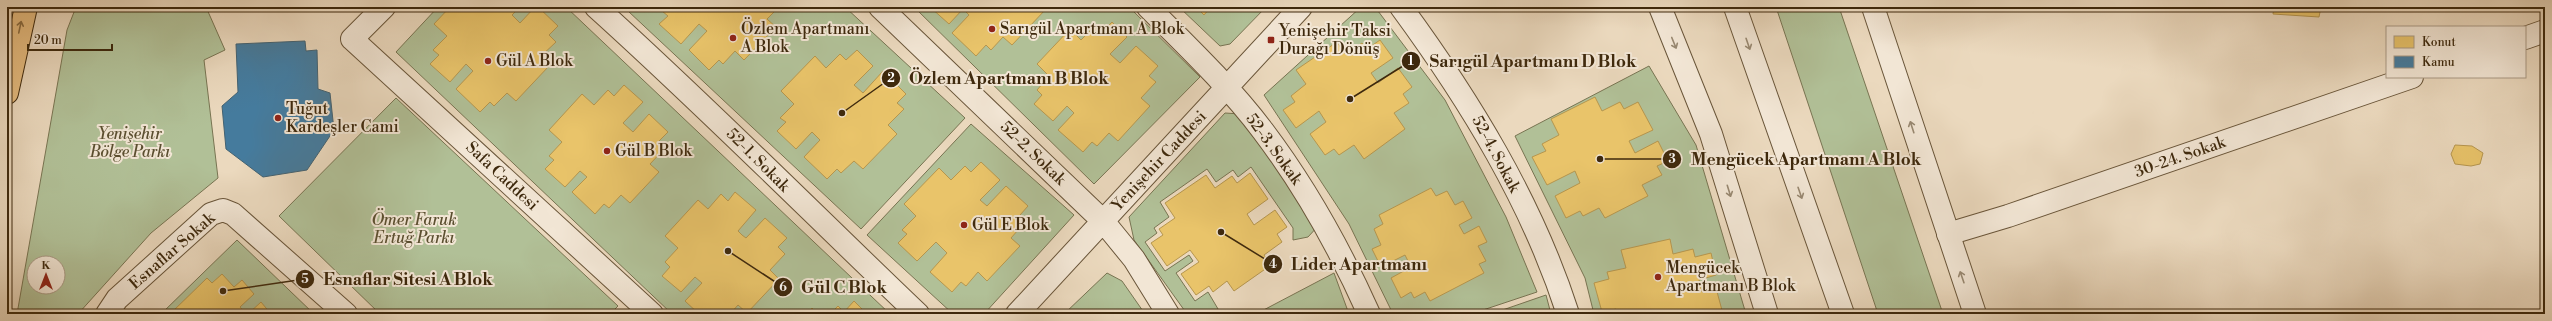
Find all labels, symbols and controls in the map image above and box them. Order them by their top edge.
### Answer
place label: Özlem Apartmanı A Blok [740,17,870,57]
place label: Sarıgül Apartmanı A Blok [1000,19,1186,39]
one-way arrow [17,21,25,34]
place label: Yenişehir Taksi Durağı Dönüş [1278,21,1391,59]
marker: Sarıgül Apartmanı A Blok [987,24,997,34]
scale bar [28,26,112,52]
legend [2386,26,2526,78]
text: 20 m [34,33,62,48]
marker: Özlem Apartmanı A Blok [728,33,738,43]
marker: Yenişehir Taksi Durağı Dönüş [1266,35,1276,45]
text: Konut [2422,35,2456,50]
one-way arrow [1671,37,1679,49]
one-way arrow [1744,37,1752,49]
callout: Sarıgül Apartmanı D Blok [1401,46,1644,75]
place label: Gül A Blok [496,51,574,71]
text: Sarıgül Apartmanı D Blok [1430,51,1637,73]
text: 1 [1408,54,1414,69]
text: Kamu [2422,55,2455,70]
marker: Gül A Blok [483,56,493,66]
callout: Özlem Apartmanı B Blok [881,64,1117,93]
text: Özlem Apartmanı B Blok [909,67,1109,90]
text: 2 [887,71,895,86]
place label: Tuğut Kardeşler Cami [286,99,399,137]
street label: Yenişehir Caddesi [1107,107,1211,216]
street label: 52-3. Sokak [1241,109,1308,190]
street label: 52-4. Sokak [1467,112,1525,197]
marker: Tuğut Kardeşler Cami [273,113,283,123]
street label: 52-2. Sokak [996,117,1071,190]
one-way arrow [1908,122,1916,134]
park label: Yenişehir Bölge Parkı [89,124,170,162]
street label: 52-1. Sokak [722,124,795,197]
street label: 30-24. Sokak [2132,132,2230,182]
street label: Safa Caddesi [461,137,543,215]
place label: Gül B Blok [615,141,693,161]
callout: Mengücek Apartmanı A Blok [1662,144,1929,173]
marker: Gül B Blok [602,146,612,156]
text: Mengücek Apartmanı A Blok [1691,149,1922,171]
text: 3 [1668,152,1676,167]
one-way arrow [1726,185,1733,198]
one-way arrow [1797,186,1805,198]
street label: Esnaflar Sokak [125,207,220,294]
park label: Ömer Faruk Ertuğ Parkı [371,208,457,248]
place label: Gül E Blok [972,215,1050,235]
marker: Gül E Blok [959,220,969,230]
callout: Lider Apartmanı [1263,249,1435,278]
text: Lider Apartmanı [1291,254,1428,276]
north arrow [26,255,66,295]
text: 4 [1269,257,1277,272]
place label: Mengücek Apartmanı B Blok [1665,258,1797,296]
text: K [42,259,52,273]
callout: Esnaflar Sitesi A Blok [295,265,500,294]
text: Esnaflar Sitesi A Blok [323,269,493,291]
one-way arrow [1958,271,1966,283]
text: 5 [301,272,309,287]
callout: Gül C Blok [773,272,894,301]
marker: Mengücek Apartmanı B Blok [1653,272,1663,282]
text: Gül C Blok [801,277,887,299]
text: 6 [779,280,787,295]

